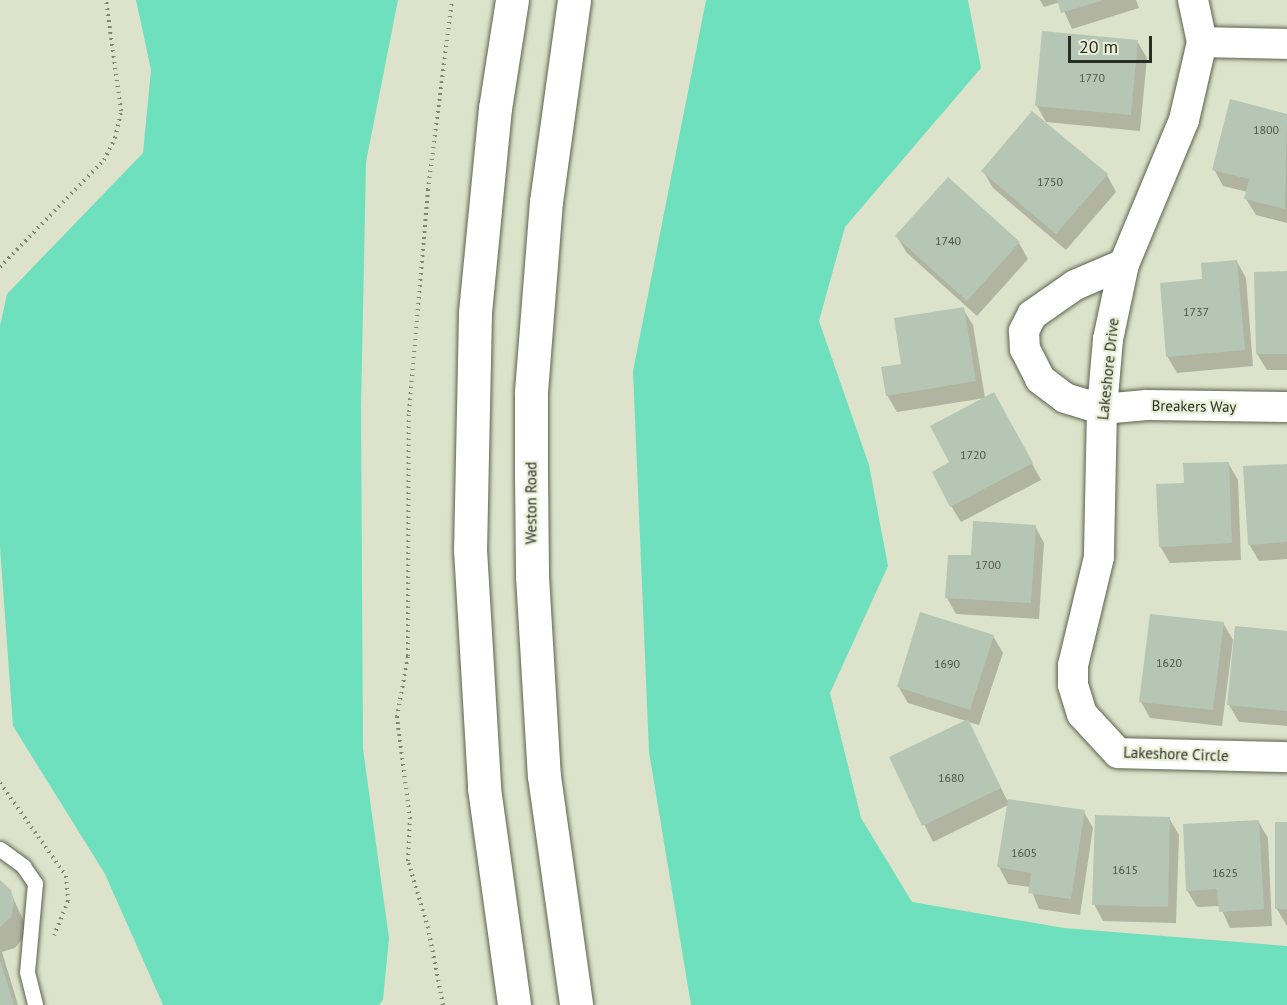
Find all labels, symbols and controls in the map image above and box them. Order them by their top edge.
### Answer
scale bar [1071,24,1155,62]
text: 20 m [1079,35,1118,58]
house number: 1770 [1079,71,1105,85]
house number: 1800 [1253,123,1279,137]
house number: 1750 [1037,175,1063,189]
house number: 1740 [935,234,961,248]
house number: 1737 [1183,305,1209,319]
street label: Lakeshore Drive [1094,317,1122,421]
street label: Breakers Way [1151,396,1237,416]
house number: 1720 [960,448,986,462]
street label: Weston Road [522,462,540,544]
house number: 1700 [975,558,1001,572]
house number: 1620 [1156,656,1182,670]
house number: 1690 [934,657,960,671]
street label: Lakeshore Circle [1123,743,1229,765]
house number: 1680 [938,771,964,785]
house number: 1605 [1011,846,1037,860]
house number: 1615 [1112,863,1138,877]
house number: 1625 [1212,866,1238,880]

